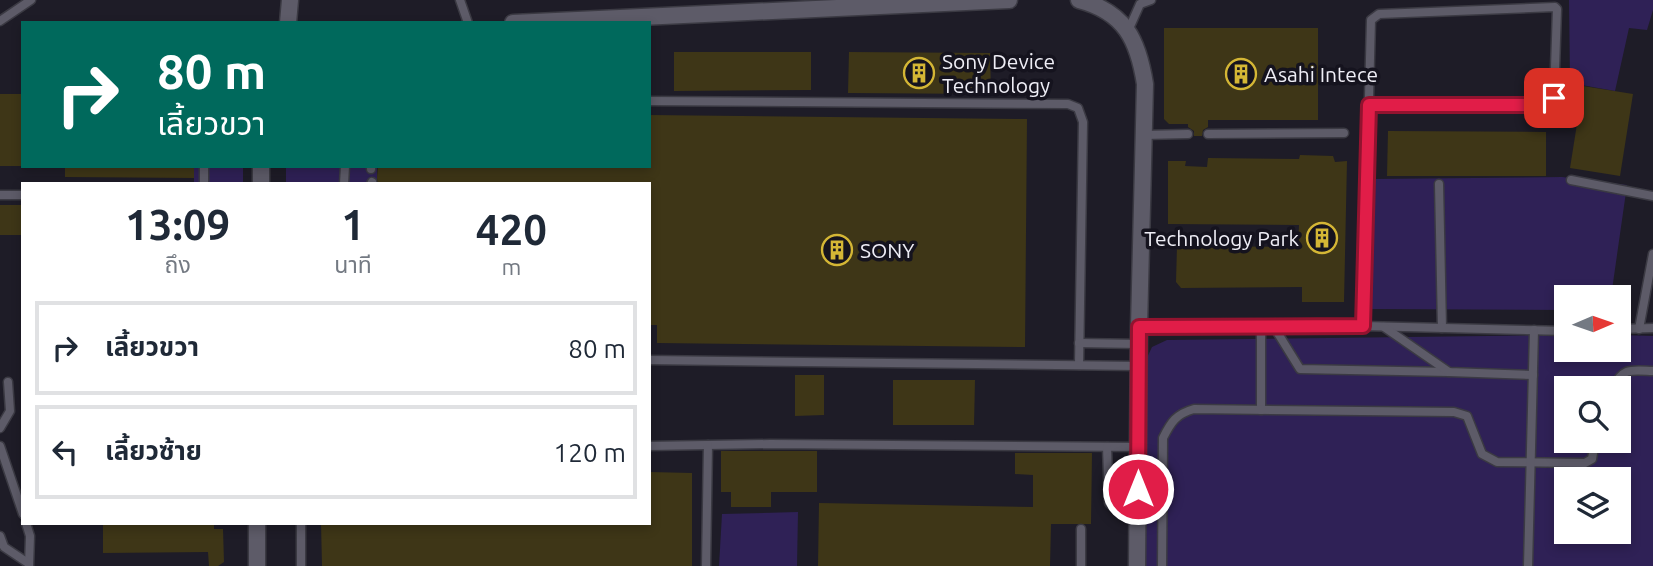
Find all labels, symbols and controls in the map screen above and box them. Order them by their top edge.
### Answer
text: 80 m [157,43,266,98]
icon: right [42,49,133,140]
place label: Sony Device Technology [942,49,1055,97]
building icon: Sony Device Technology [902,56,936,90]
building icon: Asahi Intece [1224,57,1258,91]
place label: Asahi Intece [1264,62,1378,86]
pin [1524,68,1584,128]
icon: arrive [1535,79,1573,117]
text: เลี้ยวขวา [157,105,265,141]
text: 13:09 [125,201,230,248]
text: 1 [341,201,365,248]
text: 420 [476,206,547,253]
building icon: Technology Park [1305,221,1339,255]
place label: Technology Park [1144,226,1299,250]
building icon: SONY [820,233,854,267]
place label: SONY [860,238,914,262]
text: ถึง [165,252,191,277]
text: นาที [334,252,372,277]
text: m [501,254,521,279]
north arrow [1554,285,1631,362]
map controls [1554,285,1631,544]
icon: right [46,329,84,367]
text: เลี้ยวขวา [105,332,199,361]
text: 80 m [568,334,626,363]
button: search [1554,376,1631,453]
icon: left [46,433,84,471]
text: เลี้ยวซ้าย [105,436,202,465]
text: 120 m [554,438,626,467]
position arrow [1101,452,1175,526]
button: layers [1554,467,1631,544]

